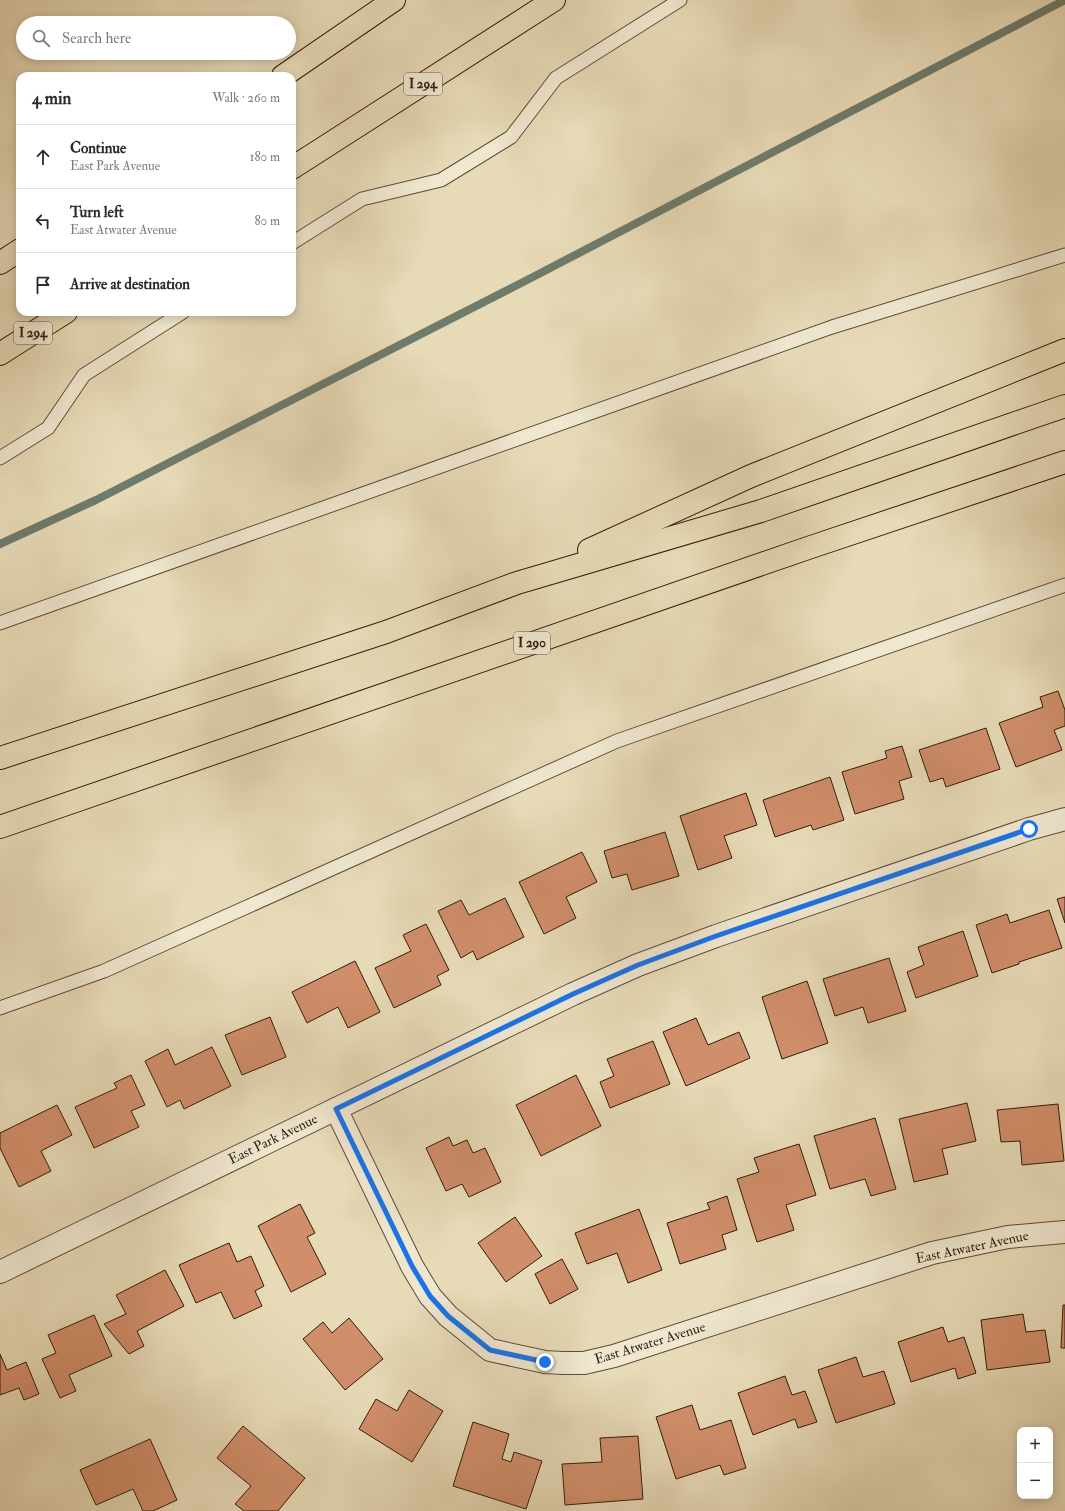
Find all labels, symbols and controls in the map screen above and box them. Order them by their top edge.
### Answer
search box [16,16,296,60]
icon: search [30,27,52,49]
text: Search here [62,29,131,48]
road number: I 294 [404,73,442,95]
text: 4 min [32,88,71,109]
text: Walk · 260 m [212,90,280,106]
text: Continue [70,139,126,158]
icon: ahead [32,146,54,168]
text: 180 m [250,149,280,165]
text: East Park Avenue [70,158,160,174]
text: Turn left [70,203,124,222]
icon: left [32,210,54,232]
text: 80 m [254,213,280,229]
text: East Atwater Avenue [70,222,177,238]
icon: arrive [32,274,54,296]
text: Arrive at destination [70,275,190,294]
road number: I 294 [14,322,52,344]
road number: I 290 [514,632,550,654]
route start [1020,820,1038,838]
street label: East Park Avenue [226,1110,320,1168]
street label: East Atwater Avenue [914,1227,1030,1267]
street label: East Atwater Avenue [593,1318,708,1368]
route end [536,1353,554,1371]
map controls [1017,1427,1053,1499]
button: + [1017,1427,1053,1463]
button: − [1017,1463,1053,1499]

